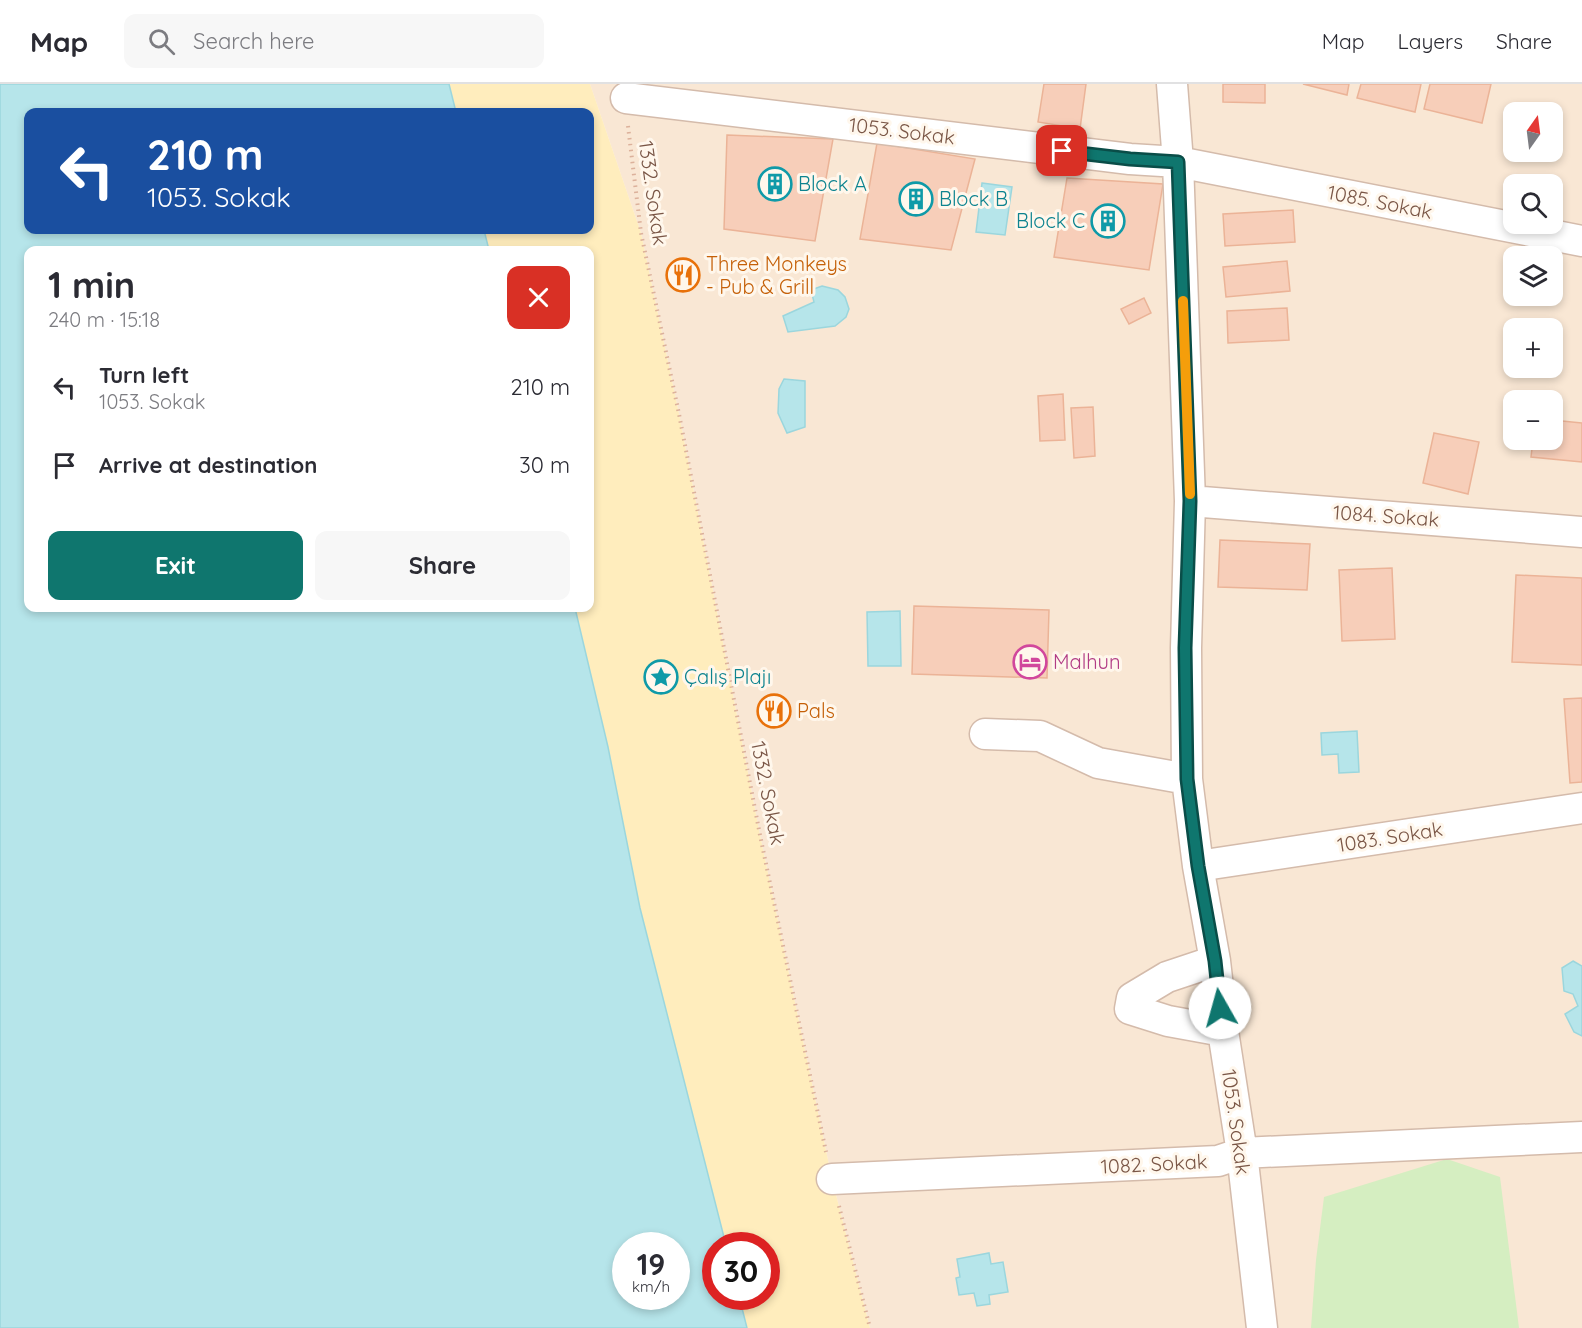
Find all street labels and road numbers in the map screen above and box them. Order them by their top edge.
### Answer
street label: 1053. Sokak [848,112,956,149]
street label: 1332. Sokak [634,139,673,247]
street label: 1085. Sokak [1326,179,1435,224]
street label: 1084. Sokak [1332,499,1440,532]
street label: 1332. Sokak [746,739,791,847]
street label: 1083. Sokak [1335,816,1444,857]
street label: 1053. Sokak [1217,1067,1256,1176]
street label: 1082. Sokak [1100,1148,1208,1179]

